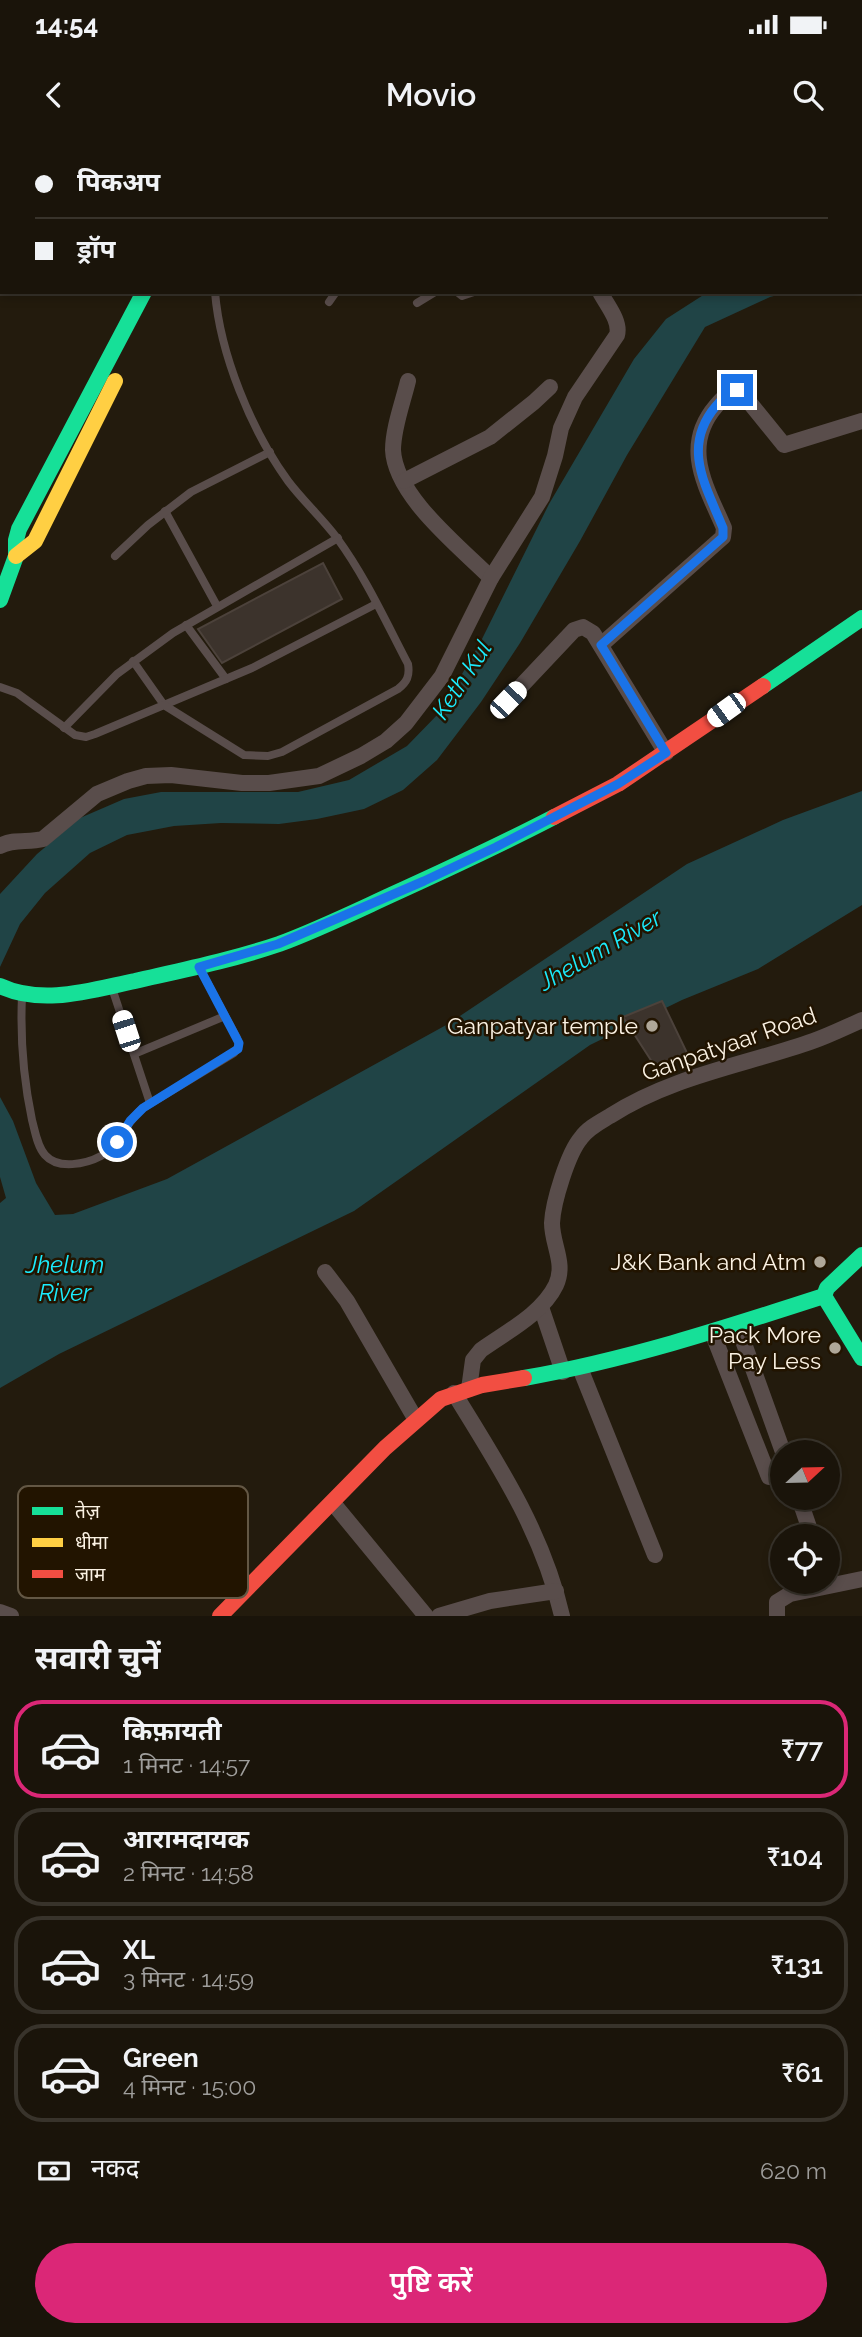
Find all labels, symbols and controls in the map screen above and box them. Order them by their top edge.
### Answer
text: 14:54 [35,10,98,40]
icon: back [35,76,73,114]
text: Movio [386,76,476,113]
icon: search [789,76,827,114]
text: पिकअप [77,167,160,197]
text: ड्रॉप [77,234,115,264]
route end [721,374,753,406]
water label: Keth Kul [425,635,498,725]
car [486,678,531,722]
car [703,689,750,731]
water label: Jhelum River [532,902,667,997]
street label: Ganpatyaar Road [638,1001,820,1086]
car [110,1008,143,1054]
place label: Ganpatyar temple [447,1012,638,1039]
marker: Ganpatyar temple [644,1018,660,1034]
route start [101,1126,133,1158]
place label: J&K Bank and Atm [611,1248,806,1275]
water label: Jhelum River [25,1250,104,1307]
marker: J&K Bank and Atm [812,1254,828,1270]
place label: Pack More Pay Less [709,1321,821,1374]
marker: Pack More Pay Less [827,1340,843,1356]
north arrow [770,1440,840,1510]
map controls [770,1440,840,1594]
legend [18,1486,248,1598]
text: तेज़ [75,1500,101,1522]
button: locate [770,1524,840,1594]
text: धीमा [75,1531,109,1553]
text: जाम [75,1563,106,1585]
text: सवारी चुनें [35,1639,160,1676]
text: किफ़ायती [123,1716,222,1746]
icon: car [39,1718,102,1781]
text: ₹77 [781,1734,823,1764]
text: 1 मिनट · 14:57 [123,1751,250,1778]
text: आरामदायक [123,1824,249,1854]
icon: car [39,1826,102,1889]
text: ₹104 [767,1842,823,1872]
text: 2 मिनट · 14:58 [123,1859,254,1886]
icon: car [39,1934,102,1997]
text: XL [123,1935,155,1965]
text: ₹131 [771,1950,823,1980]
text: 3 मिनट · 14:59 [123,1965,254,1992]
icon: car [39,2042,102,2105]
text: Green [123,2043,199,2073]
text: ₹61 [782,2058,823,2088]
text: 4 मिनट · 15:00 [123,2073,256,2100]
icon: cash [35,2152,73,2190]
text: नकद [91,2153,139,2183]
text: 620 m [760,2157,827,2184]
button: पुष्टि करें [35,2243,827,2323]

